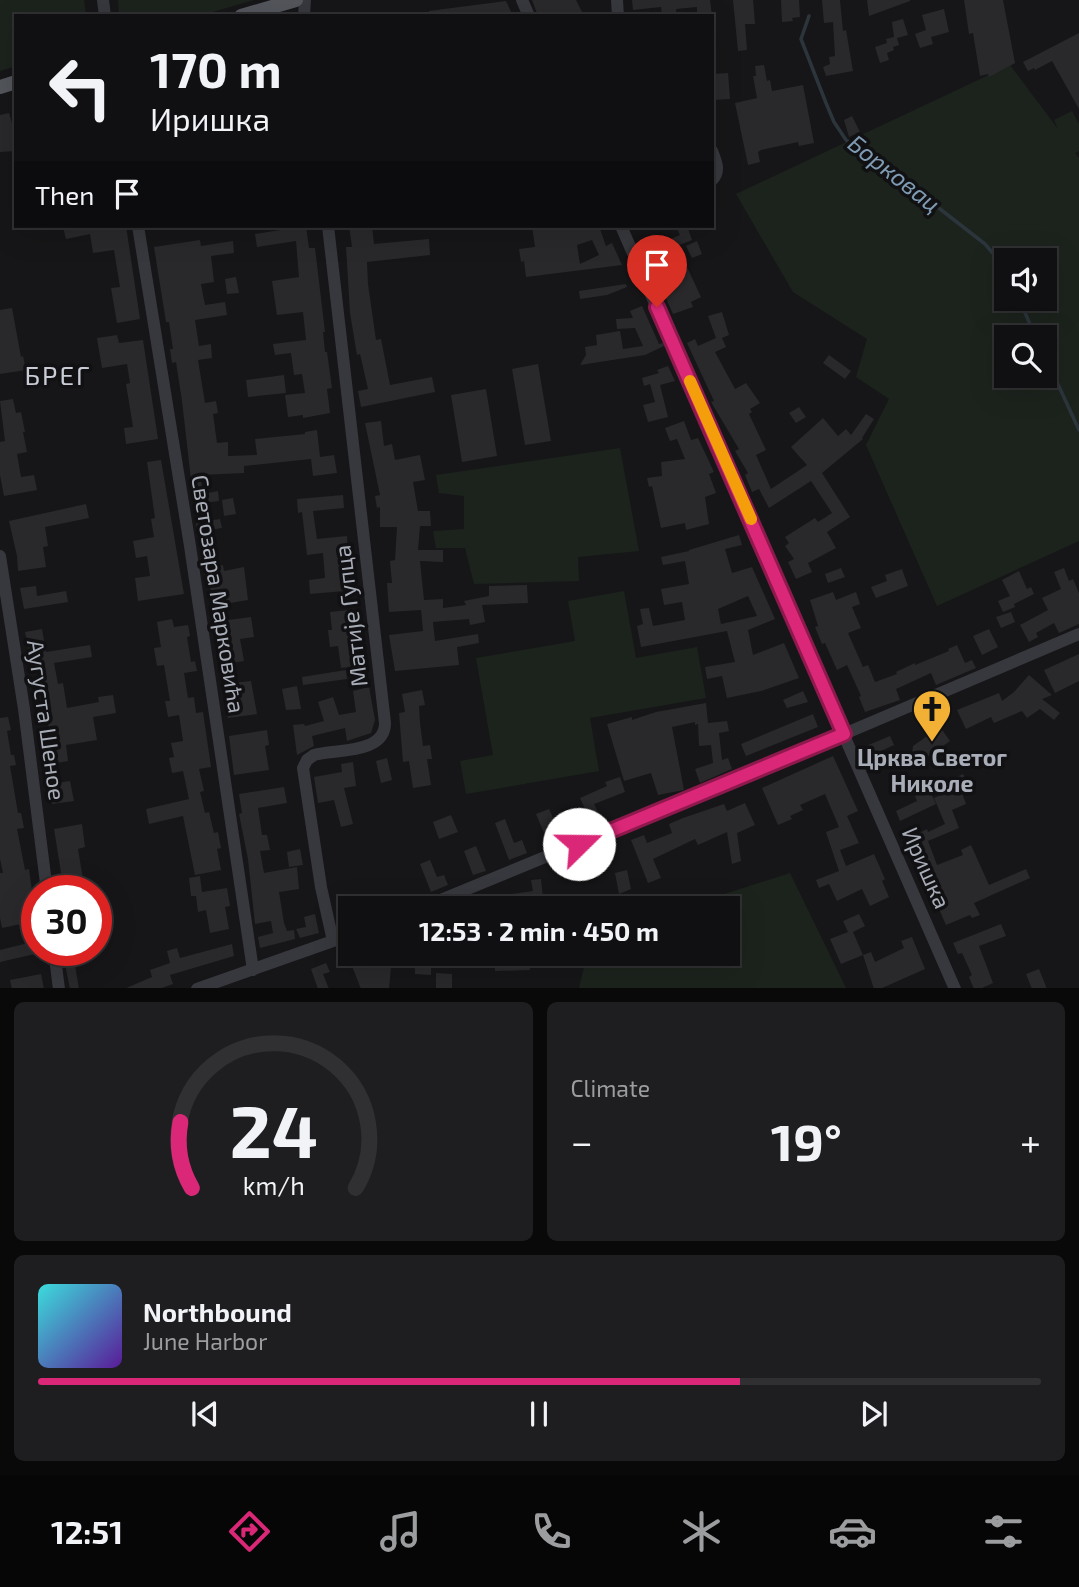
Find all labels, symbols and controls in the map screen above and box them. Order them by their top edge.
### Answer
text: 170 m [150,39,282,98]
icon: left [35,42,126,133]
text: Иришка [150,99,270,137]
water label: Борковац [843,128,947,218]
icon: arrive [108,175,146,213]
text: Then [35,179,94,210]
pin [627,235,687,307]
icon: arrive [638,246,676,284]
map controls [994,248,1057,388]
button: sound [994,248,1057,311]
button: search [994,325,1057,388]
district label: БРЕГ [25,359,91,390]
street label: Светозара Марковића [186,473,252,715]
street label: Матије Гупца [327,543,374,689]
street label: Аугуста Шеное [21,638,72,802]
church icon: Црква Светог Николе [911,688,953,743]
place label: Црква Светог Николе [857,743,1007,797]
position arrow [542,807,616,881]
street label: Иришка [897,822,957,913]
speed limit sign: 30 [21,875,112,966]
text: 12:53 · 2 min · 450 m [419,915,659,946]
text: Climate [571,1074,650,1102]
text: 24 [229,1085,318,1173]
text: 19° [771,1109,842,1171]
text: − [571,1118,593,1164]
text: + [1020,1118,1041,1164]
text: km/h [242,1169,304,1199]
text: Northbound [143,1296,292,1327]
text: June Harbor [143,1327,267,1355]
icon: previous [186,1395,224,1433]
icon: pause [520,1395,558,1433]
icon: next [855,1395,893,1433]
icon: directions [225,1507,274,1556]
icon: music [376,1507,425,1556]
icon: phone [527,1507,576,1556]
icon: climate [677,1507,726,1556]
icon: car [828,1507,877,1556]
icon: filters [979,1507,1028,1556]
text: 12:51 [51,1512,123,1550]

